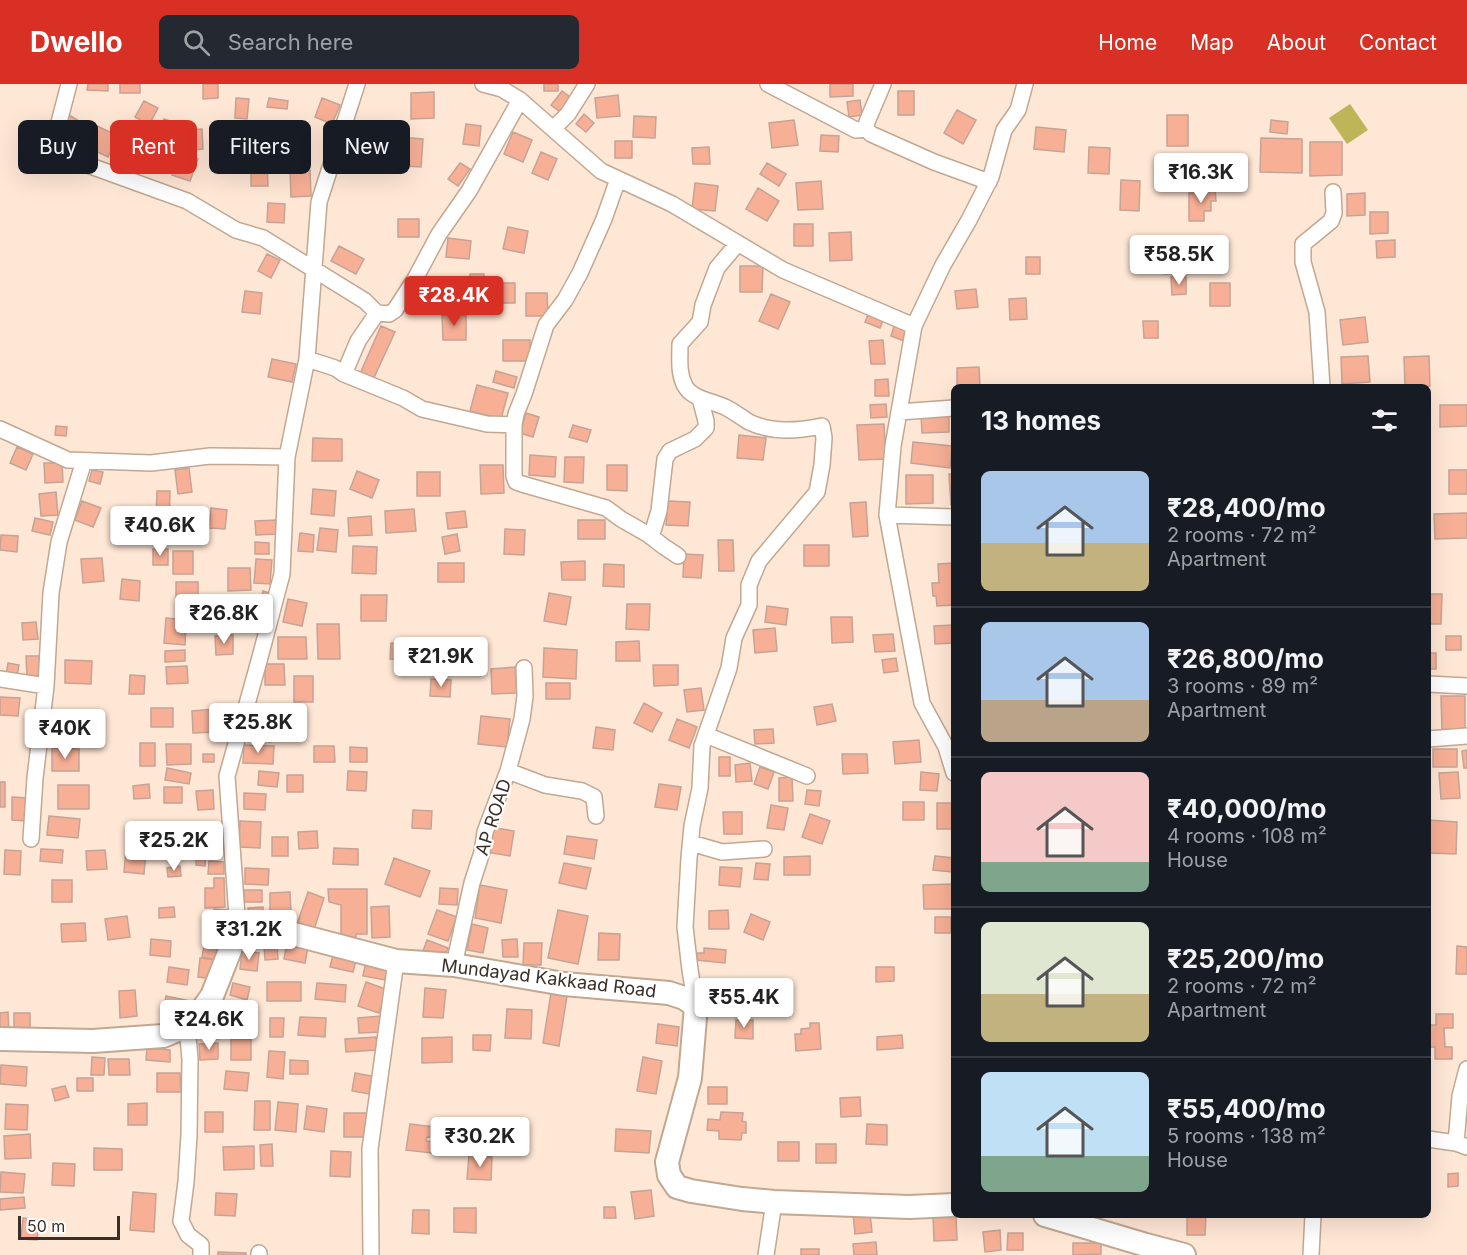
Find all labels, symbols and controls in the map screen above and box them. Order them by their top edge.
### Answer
search box [159,15,579,69]
text: Dwello [30,25,123,59]
icon: search [180,26,213,59]
text: Search here [228,29,353,55]
text: Home [1098,30,1157,55]
text: Map [1190,30,1234,55]
text: About [1267,30,1326,55]
text: Contact [1359,30,1437,55]
chip: Buy [18,120,98,174]
chip: Rent [110,120,197,174]
chip: Filters [209,120,311,174]
chip: New [323,120,410,174]
pin: ₹16.3K [1152,153,1250,204]
text: ₹16.3K [1168,160,1234,184]
pin: ₹58.5K [1130,235,1228,286]
text: ₹58.5K [1144,242,1214,266]
pin: ₹28.4K [405,276,503,327]
text: ₹28.4K [418,283,490,307]
icon: filters [1368,404,1401,437]
text: 13 homes [981,405,1101,436]
text: ₹28,400/mo [1167,492,1326,523]
icon: home [1029,495,1101,567]
pin: ₹40.6K [111,506,209,557]
text: ₹40.6K [124,513,196,537]
text: 2 rooms · 72 m² [1167,523,1317,547]
text: Apartment [1167,547,1266,571]
pin: ₹26.8K [175,594,273,645]
text: ₹26.8K [189,601,259,625]
pin: ₹21.9K [392,637,490,688]
text: ₹26,800/mo [1167,643,1324,674]
text: ₹21.9K [408,644,474,668]
icon: home [1029,646,1101,718]
text: 3 rooms · 89 m² [1167,674,1318,698]
text: Apartment [1167,698,1266,722]
pin: ₹25.8K [209,703,307,754]
pin: ₹40K [29,709,101,760]
text: ₹25.8K [223,710,293,734]
text: ₹40K [39,716,91,740]
street label: AP ROAD [471,776,515,858]
text: ₹40,000/mo [1167,793,1327,824]
icon: home [1029,796,1101,868]
pin: ₹25.2K [125,821,223,872]
text: 4 rooms · 108 m² [1167,824,1327,848]
text: ₹25.2K [139,828,209,852]
text: House [1167,848,1228,872]
pin: ₹31.2K [200,910,298,961]
text: ₹31.2K [216,917,282,941]
text: ₹25,200/mo [1167,943,1324,974]
icon: home [1029,946,1101,1018]
street label: Mundayad Kakkaad Road [440,954,658,1002]
text: 2 rooms · 72 m² [1167,974,1317,998]
pin: ₹55.4K [695,978,793,1029]
text: ₹55.4K [708,985,780,1009]
text: Apartment [1167,998,1266,1022]
pin: ₹24.6K [160,1000,258,1051]
text: ₹24.6K [174,1007,244,1031]
text: ₹55,400/mo [1167,1093,1326,1124]
icon: home [1029,1096,1101,1168]
pin: ₹30.2K [431,1117,529,1168]
text: ₹30.2K [445,1124,515,1148]
text: 5 rooms · 138 m² [1167,1124,1326,1148]
text: House [1167,1148,1228,1172]
scale bar [18,1213,120,1240]
text: 50 m [27,1216,65,1236]

